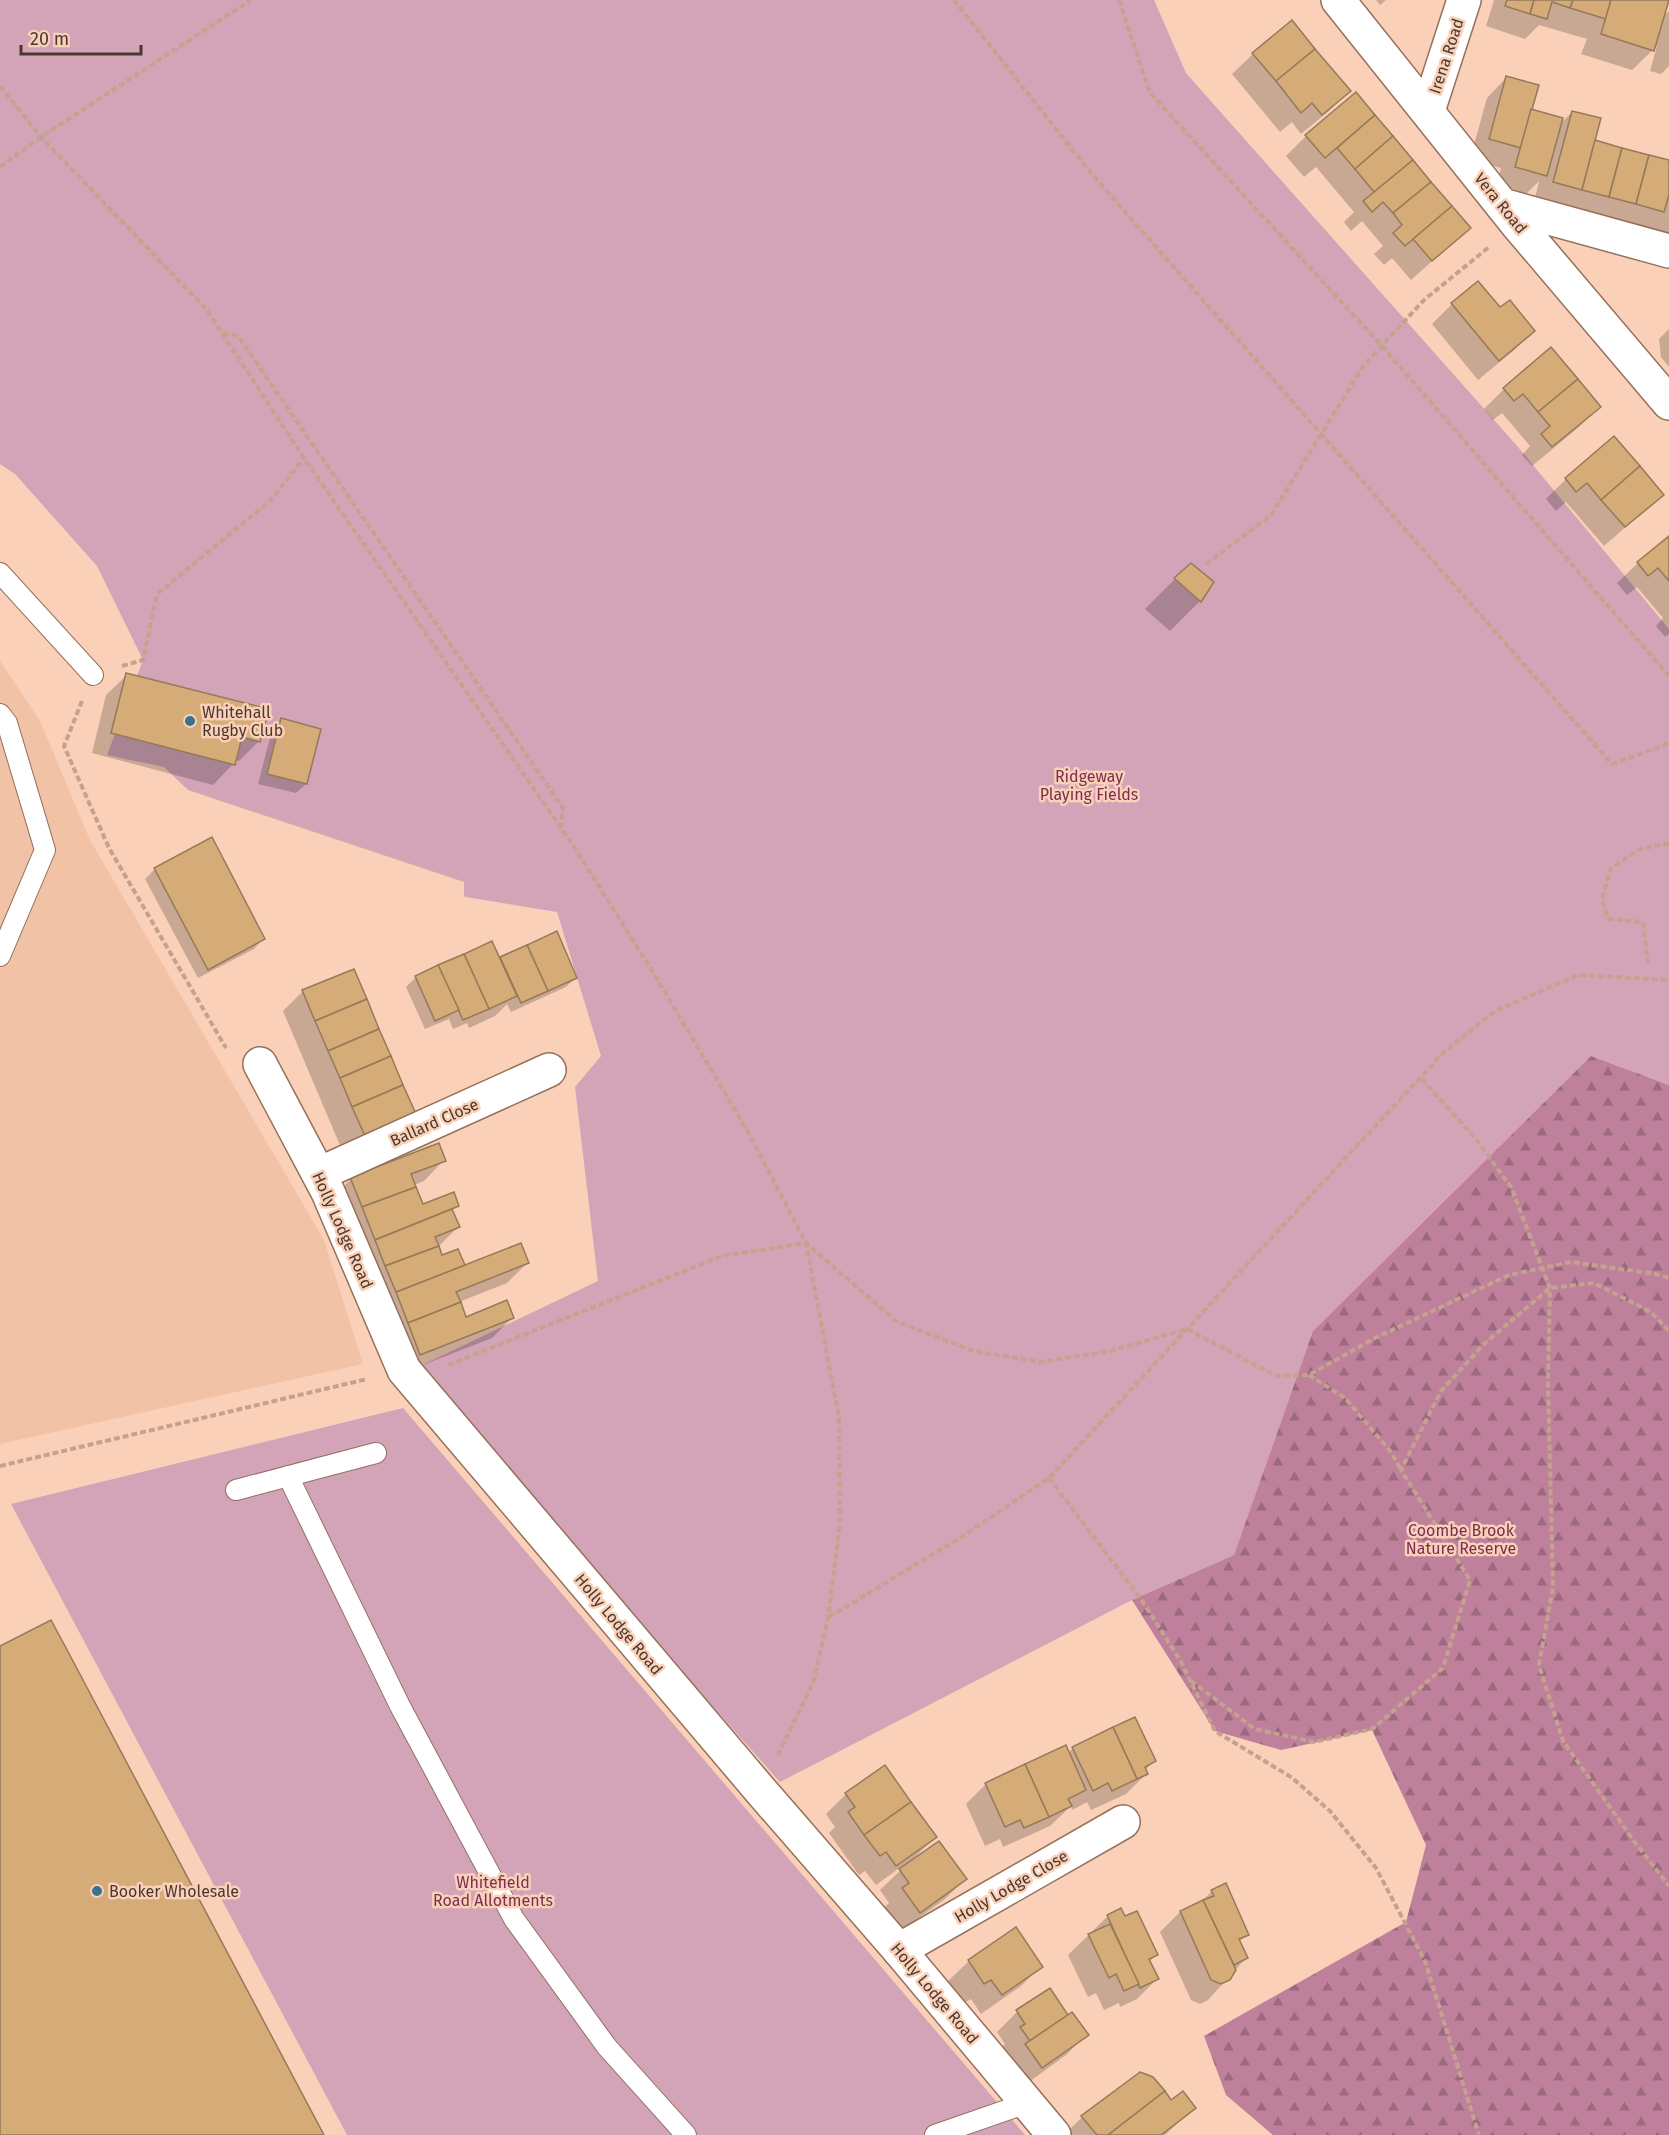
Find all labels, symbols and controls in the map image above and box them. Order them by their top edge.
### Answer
street label: Irena Road [1425,16,1468,96]
scale bar [21,18,141,56]
text: 20 m [30,28,69,50]
street label: Vera Road [1470,169,1531,238]
place label: Whitehall Rugby Club [202,703,283,740]
marker: Whitehall Rugby Club [183,714,197,728]
park label: Ridgeway Playing Fields [1040,767,1138,804]
street label: Ballard Close [387,1095,481,1150]
street label: Holly Lodge Road [308,1169,377,1292]
park label: Coombe Brook Nature Reserve [1406,1521,1516,1558]
street label: Holly Lodge Road [571,1570,666,1679]
street label: Holly Lodge Close [951,1846,1071,1927]
park label: Whitefield Road Allotments [433,1873,553,1910]
place label: Booker Wholesale [109,1882,239,1901]
marker: Booker Wholesale [90,1884,104,1898]
street label: Holly Lodge Road [887,1939,982,2048]

